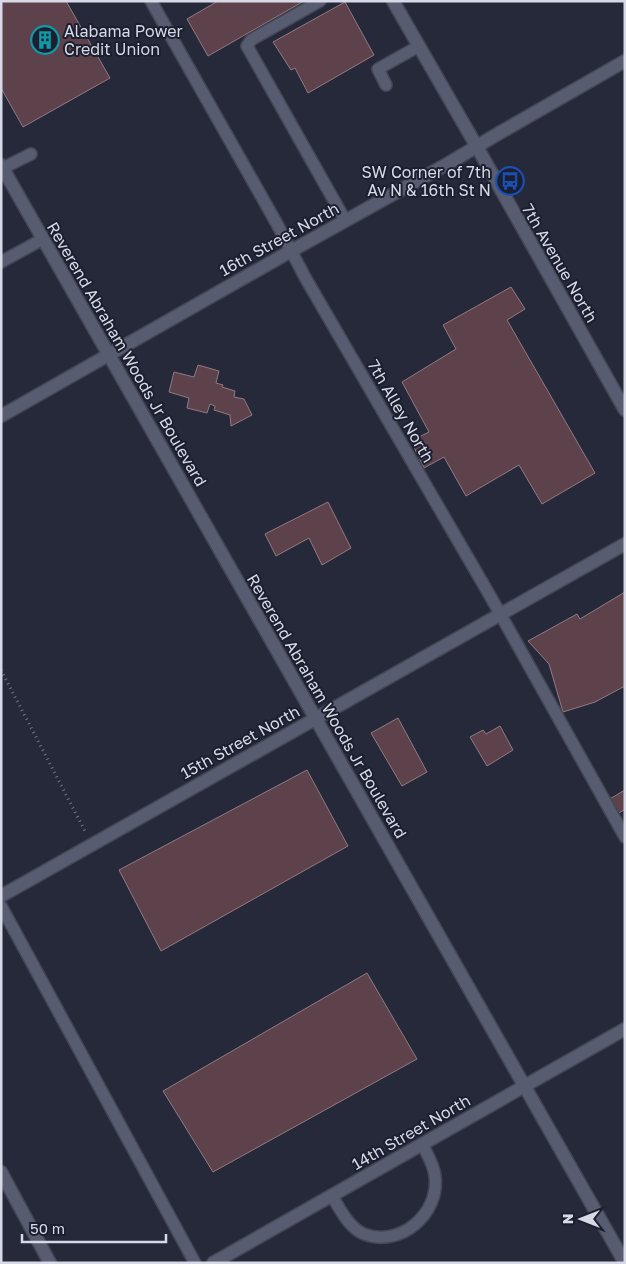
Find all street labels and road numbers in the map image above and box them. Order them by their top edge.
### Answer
street label: 16th Street North [216,198,342,280]
street label: 7th Avenue North [518,200,602,326]
street label: Reverend Abraham Woods Jr Boulevard [43,218,211,490]
street label: 7th Alley North [363,356,439,466]
street label: Reverend Abraham Woods Jr Boulevard [243,570,411,842]
street label: 15th Street North [177,701,303,783]
street label: 14th Street North [348,1090,474,1174]

